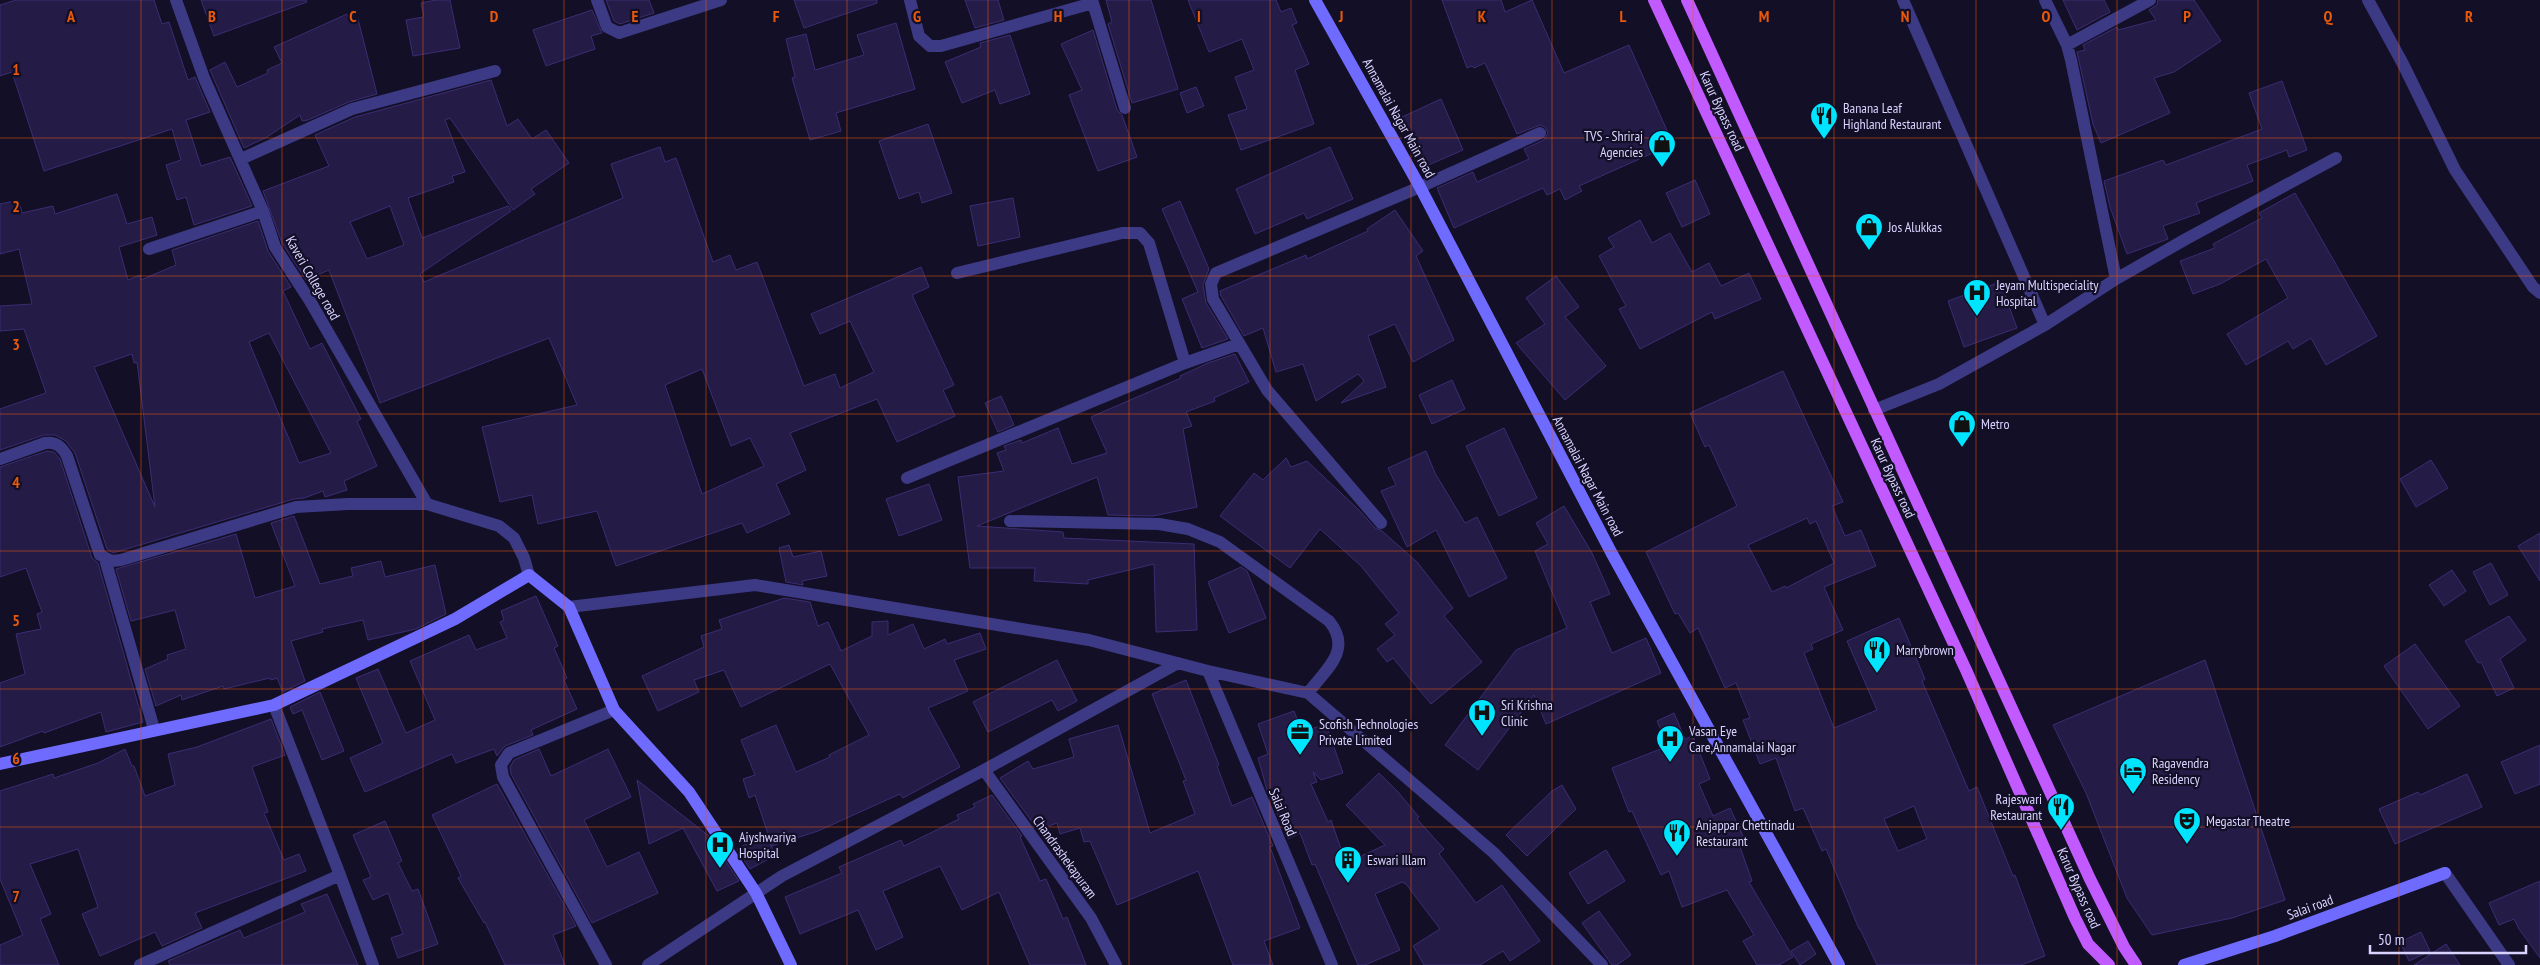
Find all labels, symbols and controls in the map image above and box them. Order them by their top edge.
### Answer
text: A [66,6,76,26]
text: B [208,6,216,26]
text: C [349,6,357,26]
text: D [490,6,499,26]
text: E [632,6,639,26]
text: F [773,6,780,26]
text: G [913,6,921,26]
text: H [1054,6,1062,26]
text: I [1197,6,1201,26]
text: J [1338,6,1343,26]
text: K [1478,6,1487,26]
text: L [1620,6,1627,26]
text: M [1759,6,1769,26]
text: N [1901,6,1909,26]
text: O [2042,6,2051,26]
text: P [2183,6,2191,26]
text: Q [2324,6,2334,26]
text: R [2465,6,2473,26]
street label: Annamalai Nagar Main road [1359,55,1439,181]
text: 1 [12,59,20,79]
street label: Karur Bypass road [1696,68,1748,154]
place label: Banana Leaf Highland Restaurant [1843,99,1942,133]
restaurant icon: Banana Leaf Highland Restaurant [1809,101,1839,140]
place label: TVS - Shriraj Agencies [1584,127,1643,161]
shop icon: TVS - Shriraj Agencies [1647,129,1677,168]
text: 2 [12,196,20,216]
shop icon: Jos Alukkas [1854,212,1884,251]
place label: Jos Alukkas [1887,218,1942,236]
street label: Kaveri College road [282,233,344,323]
place label: Jeyam Multispeciality Hospital [1995,276,2099,310]
hospital icon: Jeyam Multispeciality Hospital [1962,278,1992,317]
text: 3 [12,334,20,354]
shop icon: Metro [1947,409,1977,448]
street label: Annamalai Nagar Main road [1549,413,1627,539]
place label: Metro [1981,415,2009,433]
street label: Karur Bypass road [1867,435,1919,521]
text: 4 [12,472,20,492]
text: 5 [12,610,20,630]
restaurant icon: Marrybrown [1862,635,1892,674]
place label: Marrybrown [1896,641,1954,659]
place label: Sri Krishna Clinic [1501,696,1553,730]
hospital icon: Sri Krishna Clinic [1467,698,1497,737]
place label: Scofish Technologies Private Limited [1319,715,1418,749]
office icon: Scofish Technologies Private Limited [1285,717,1315,756]
place label: Vasan Eye Care,Annamalai Nagar [1688,722,1796,756]
hospital icon: Vasan Eye Care,Annamalai Nagar [1655,724,1685,763]
text: 6 [12,748,20,768]
place label: Ragavendra Residency [2152,754,2209,788]
hotel icon: Ragavendra Residency [2118,756,2148,795]
street label: Salai Road [1265,785,1301,839]
place label: Rajeswari Restaurant [1990,790,2042,824]
restaurant icon: Rajeswari Restaurant [2046,792,2076,831]
theatre icon: Megastar Theatre [2172,806,2202,845]
street label: Chandrashekapuram [1029,812,1101,902]
place label: Megastar Theatre [2206,812,2290,830]
place label: Anjappar Chettinadu Restaurant [1696,816,1795,850]
restaurant icon: Anjappar Chettinadu Restaurant [1662,818,1692,857]
place label: Aiyshwariya Hospital [739,828,796,862]
hospital icon: Aiyshwariya Hospital [705,830,735,869]
building icon: Eswari Illam [1333,845,1363,884]
street label: Karur Bypass road [2053,845,2105,931]
place label: Eswari Illam [1367,851,1426,869]
text: 7 [12,886,20,906]
street label: Salai road [2284,890,2336,924]
scale bar [2370,922,2526,954]
text: 50 m [2378,930,2404,949]

